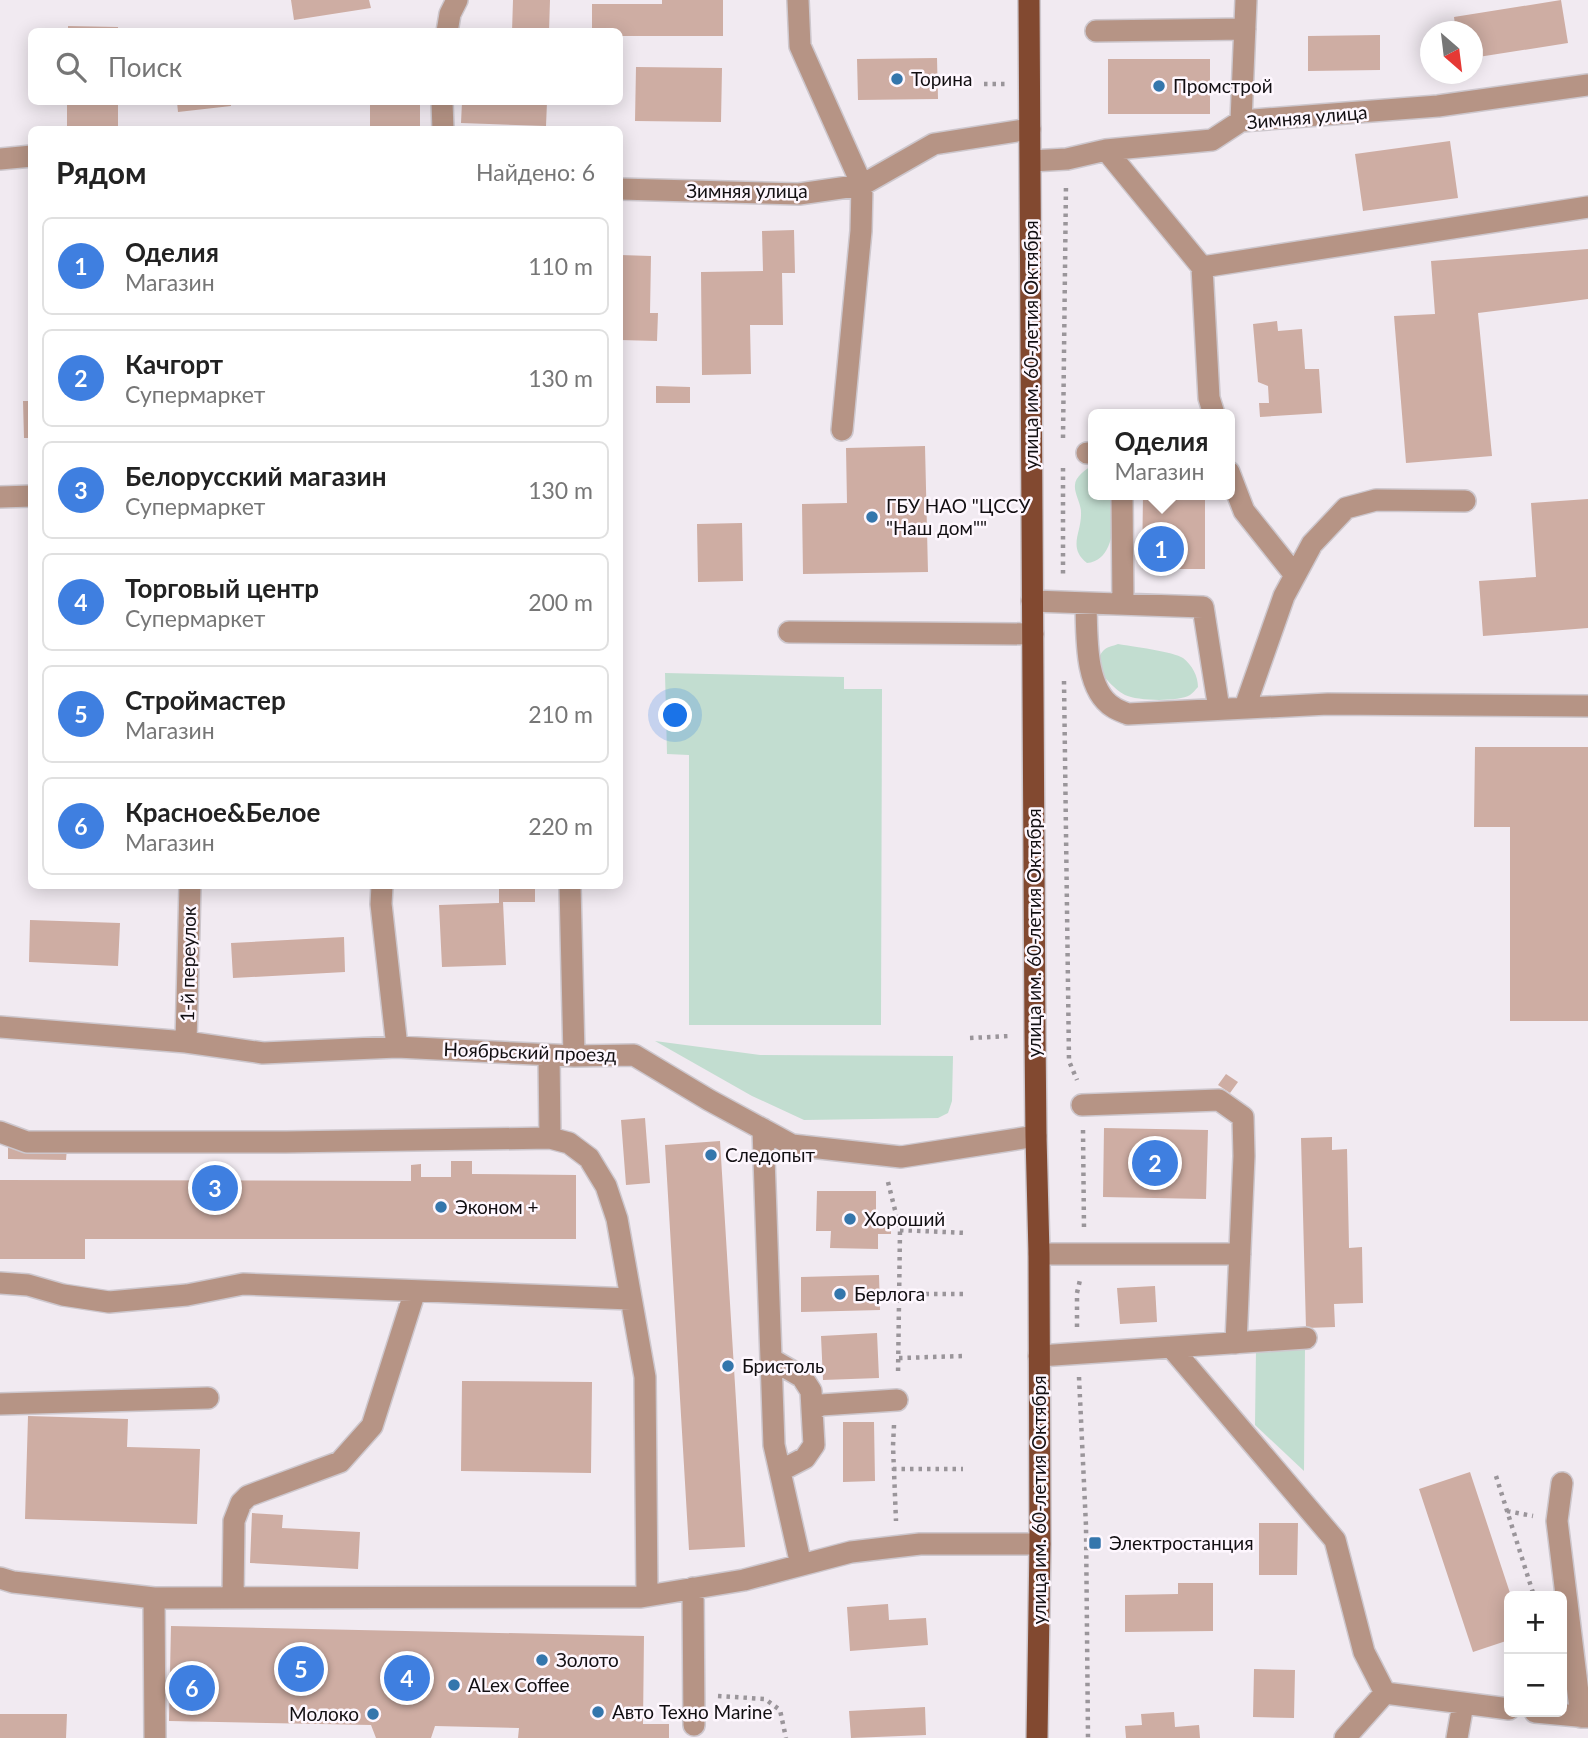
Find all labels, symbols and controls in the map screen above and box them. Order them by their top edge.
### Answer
north arrow [1420,21,1483,84]
search box [28,28,623,105]
icon: search [52,48,90,86]
text: Поиск [108,51,182,83]
place label: Торина [911,67,972,90]
marker: Торина [889,71,905,87]
place label: Промстрой [1173,74,1273,97]
marker: Промстрой [1151,78,1167,94]
street label: Зимняя улица [1246,100,1368,133]
text: Рядом [56,154,146,190]
text: Найдено: 6 [476,158,595,186]
street label: Зимняя улица [686,179,808,202]
street label: улица им. 60-летия Октября [1019,221,1042,470]
text: Оделия [125,236,219,268]
text: 1 [74,252,88,280]
text: 110 m [528,252,593,280]
text: Магазин [125,268,215,296]
text: Качгорт [125,348,223,380]
text: 2 [74,364,88,392]
text: 130 m [528,364,593,392]
text: Супермаркет [125,380,265,408]
popup [1088,409,1235,500]
text: Оделия [1115,425,1208,457]
text: Магазин [1115,457,1204,485]
text: Белорусский магазин [125,460,387,492]
text: 3 [74,476,88,504]
text: 130 m [528,476,593,504]
text: Супермаркет [125,492,265,520]
place label: ГБУ НАО "ЦССУ "Наш дом"" [886,494,1030,539]
marker: ГБУ НАО "ЦССУ "Наш дом"" [864,509,880,525]
pin: 1 [1138,523,1184,575]
text: Торговый центр [125,572,319,604]
text: 4 [74,588,88,616]
text: 200 m [528,588,593,616]
text: Супермаркет [125,604,265,632]
text: Строймастер [125,684,286,716]
your location [658,698,692,732]
text: 5 [74,700,88,728]
text: 210 m [528,700,593,728]
text: Магазин [125,716,215,744]
text: Красное&Белое [125,796,320,828]
street label: улица им. 60-летия Октября [1022,809,1045,1058]
text: 6 [74,812,88,840]
text: 220 m [528,812,593,840]
text: Магазин [125,828,215,856]
street label: 1-й переулок [175,906,200,1022]
street label: Ноябрьский проезд [443,1037,617,1066]
pin: 2 [1132,1137,1178,1189]
place label: Следопыт [725,1143,816,1166]
marker: Следопыт [703,1147,719,1163]
pin: 3 [192,1162,238,1214]
place label: Эконом + [455,1195,539,1218]
marker: Эконом + [433,1199,449,1215]
place label: Хороший [864,1207,945,1230]
marker: Хороший [842,1211,858,1227]
place label: Берлога [854,1282,925,1305]
marker: Берлога [832,1286,848,1302]
place label: Бристоль [742,1354,824,1377]
marker: Бристоль [720,1358,736,1374]
street label: улица им. 60-летия Октября [1027,1376,1050,1625]
place label: Электростанция [1109,1531,1254,1554]
marker: Электростанция [1087,1535,1103,1551]
map controls [1504,1591,1567,1717]
button: + [1504,1591,1567,1654]
pin: 5 [278,1643,324,1695]
place label: Золото [556,1648,619,1671]
pin: 4 [384,1652,430,1704]
marker: Золото [534,1652,550,1668]
button: − [1504,1654,1567,1717]
pin: 6 [169,1662,215,1714]
place label: ALex Coffee [468,1673,570,1696]
marker: ALex Coffee [446,1677,462,1693]
place label: Авто Техно Marine [612,1700,772,1723]
place label: Молоко [289,1702,359,1725]
marker: Авто Техно Marine [590,1704,606,1720]
marker: Молоко [365,1706,381,1722]

